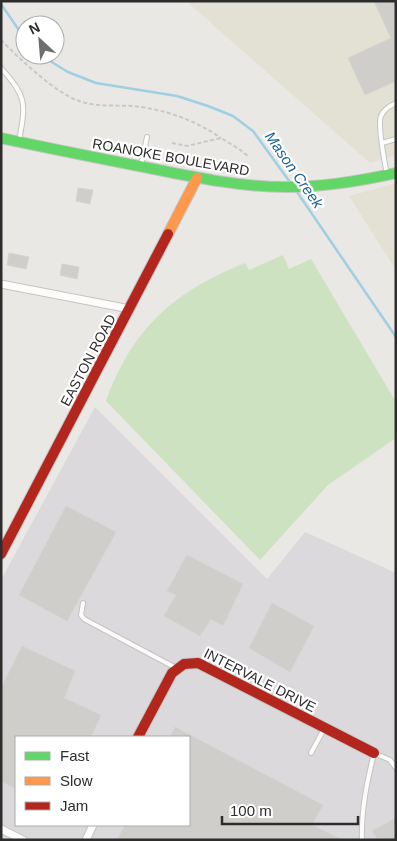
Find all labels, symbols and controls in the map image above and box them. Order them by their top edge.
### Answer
north arrow [15,15,65,65]
text: N [26,19,42,38]
water label: Mason Creek [262,128,328,212]
street label: ROANOKE BOULEVARD [91,135,251,179]
street label: EASTON ROAD [57,311,119,409]
street label: INTERVALE DRIVE [201,645,319,715]
legend [15,736,190,826]
text: Fast [60,747,90,764]
text: Slow [60,772,93,789]
scale bar [222,794,358,826]
text: Jam [60,797,88,814]
text: 100 m [230,802,272,819]

